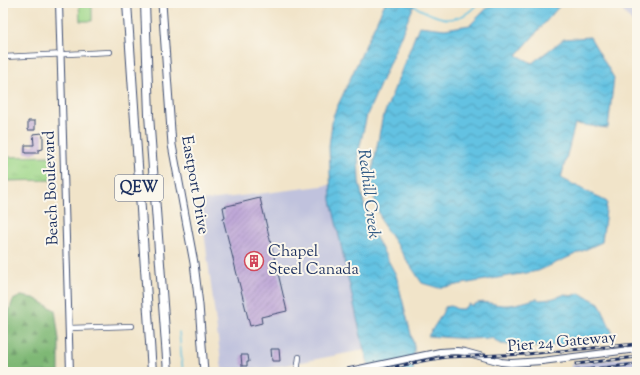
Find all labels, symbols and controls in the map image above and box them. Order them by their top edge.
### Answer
street label: Beach Boulevard [39,130,65,246]
street label: Eastport Drive [174,134,214,236]
water label: Redhill Creek [351,148,385,241]
road number: QEW [115,175,163,201]
place label: Chapel Steel Canada [268,241,359,282]
building icon: Chapel Steel Canada [243,250,265,272]
street label: Pier 24 Gateway [507,327,617,359]

